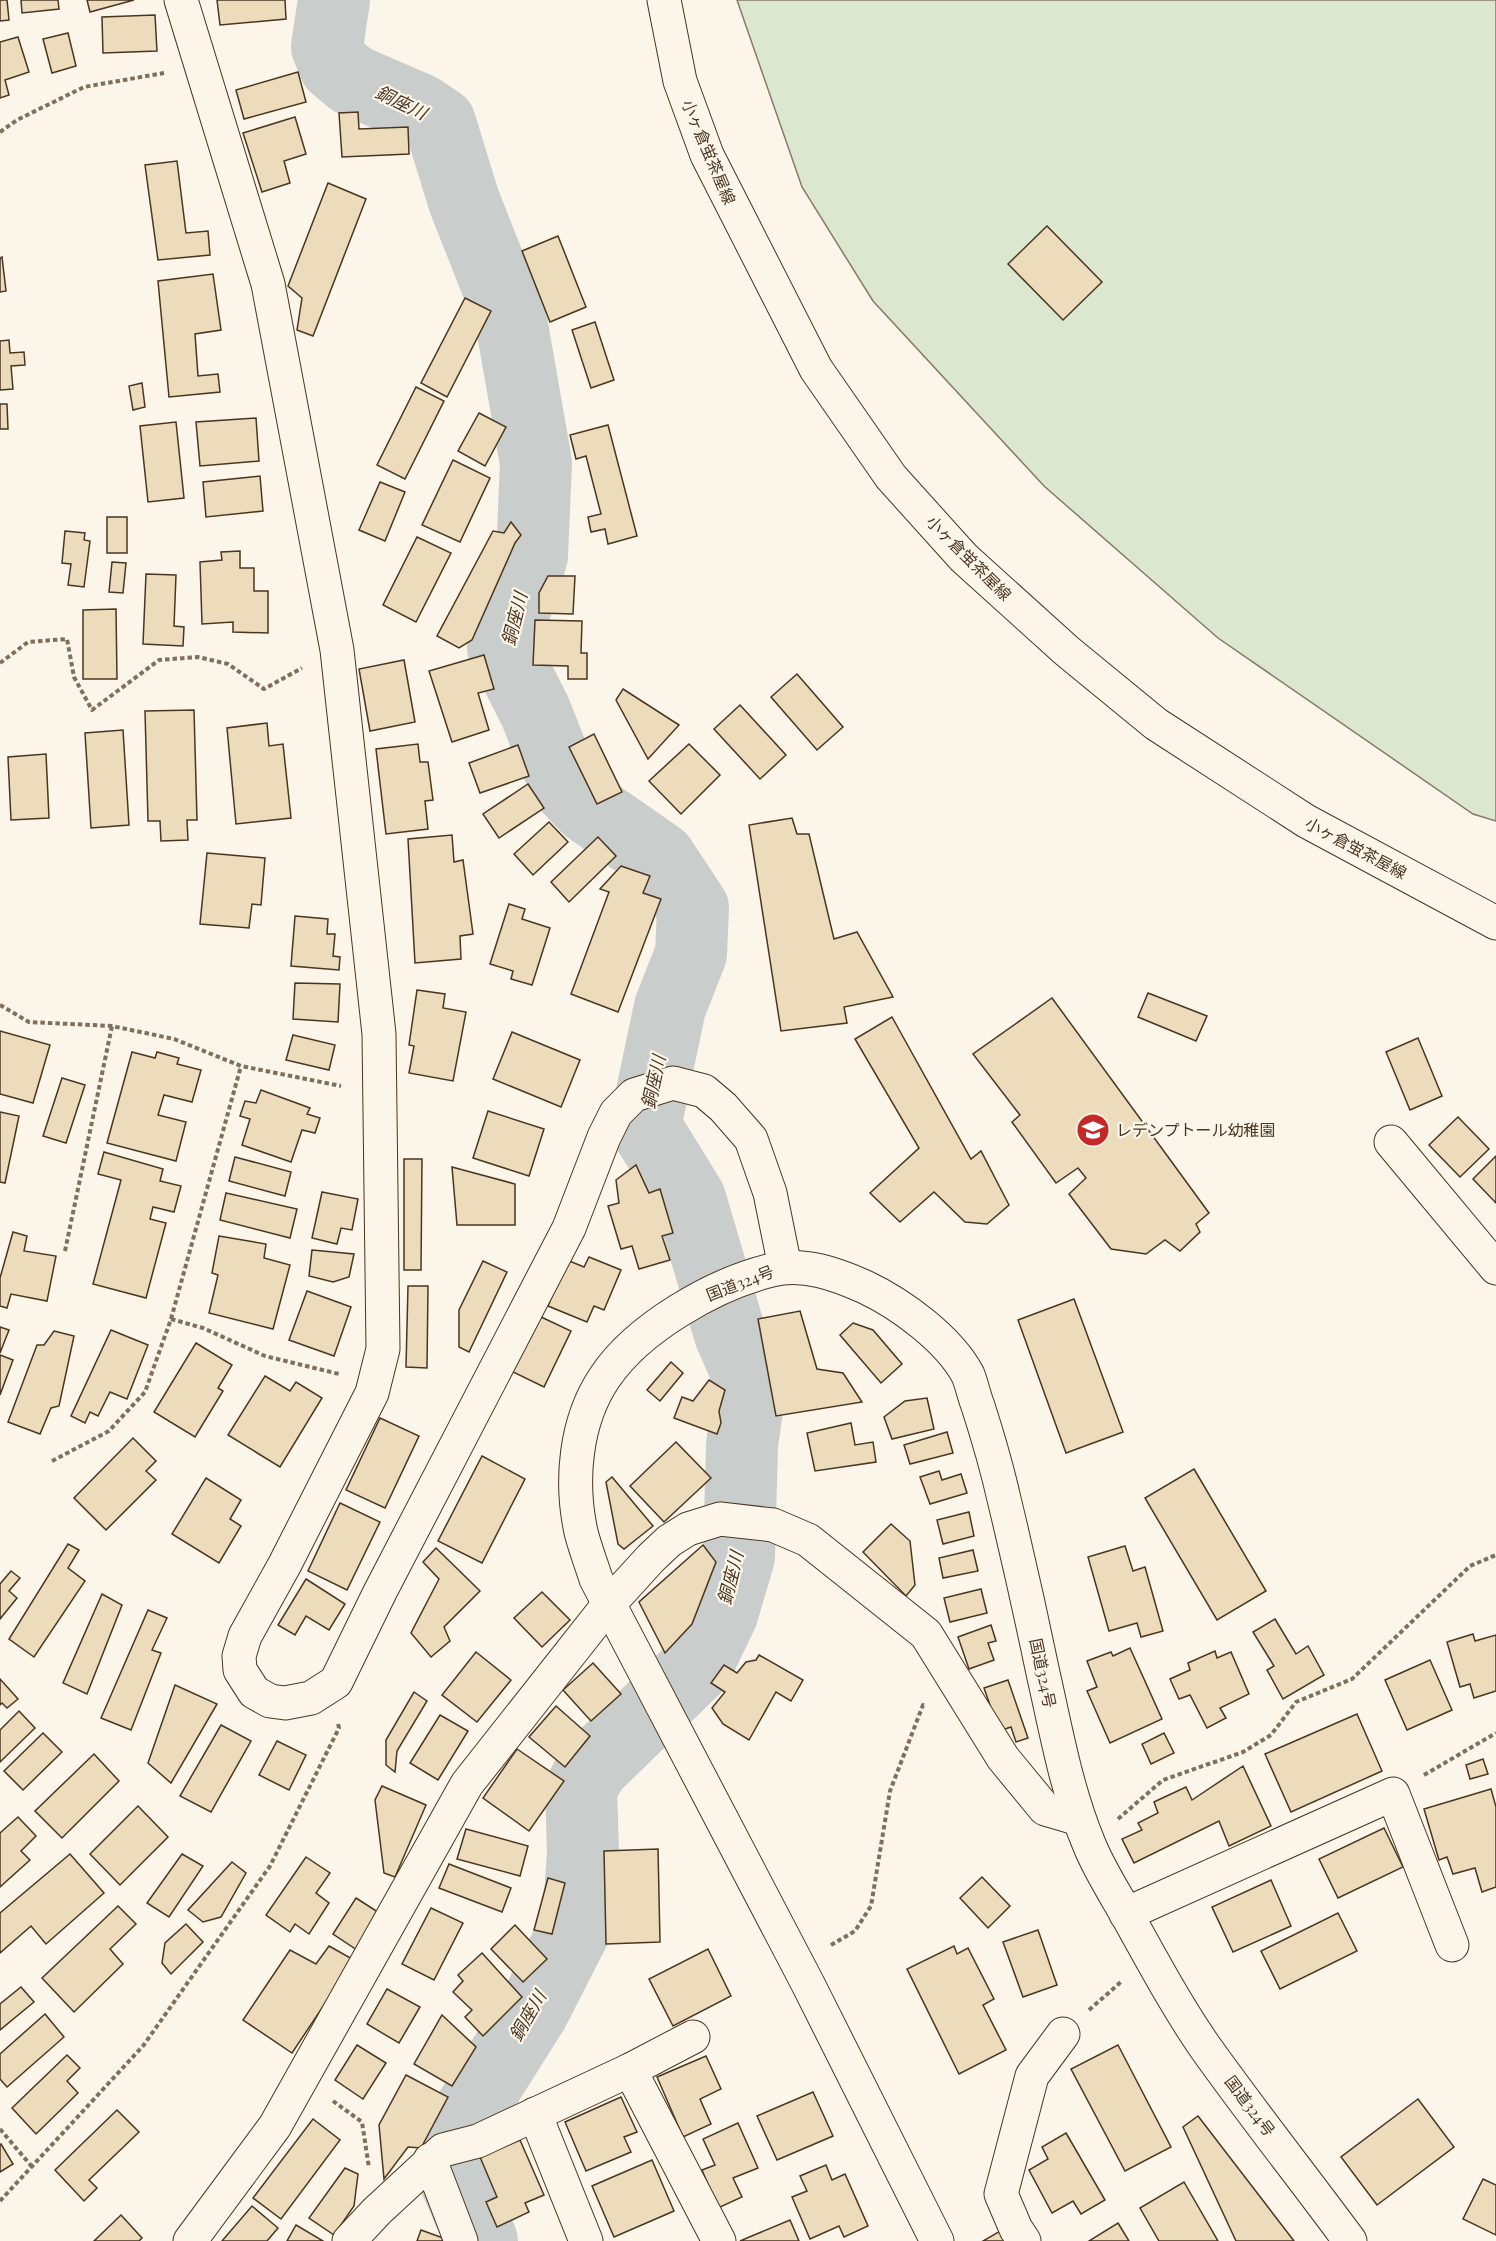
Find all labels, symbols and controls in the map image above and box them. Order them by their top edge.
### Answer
water label: 銅座川 [372,79,433,126]
street label: 小ヶ倉蛍茶屋線 [678,96,741,207]
street label: 小ヶ倉蛍茶屋線 [922,511,1016,605]
water label: 銅座川 [496,588,533,648]
street label: 小ヶ倉蛍茶屋線 [1302,812,1411,883]
water label: 銅座川 [636,1051,671,1111]
school or university icon: レデンプトール幼稚園 [1075,1112,1111,1148]
place label: レデンプトール幼稚園 [1116,1119,1276,1140]
street label: 国道324号 [703,1260,777,1305]
water label: 銅座川 [712,1547,749,1607]
street label: 国道324号 [1026,1636,1061,1710]
water label: 銅座川 [503,1984,552,2045]
street label: 国道324号 [1221,2071,1280,2140]

